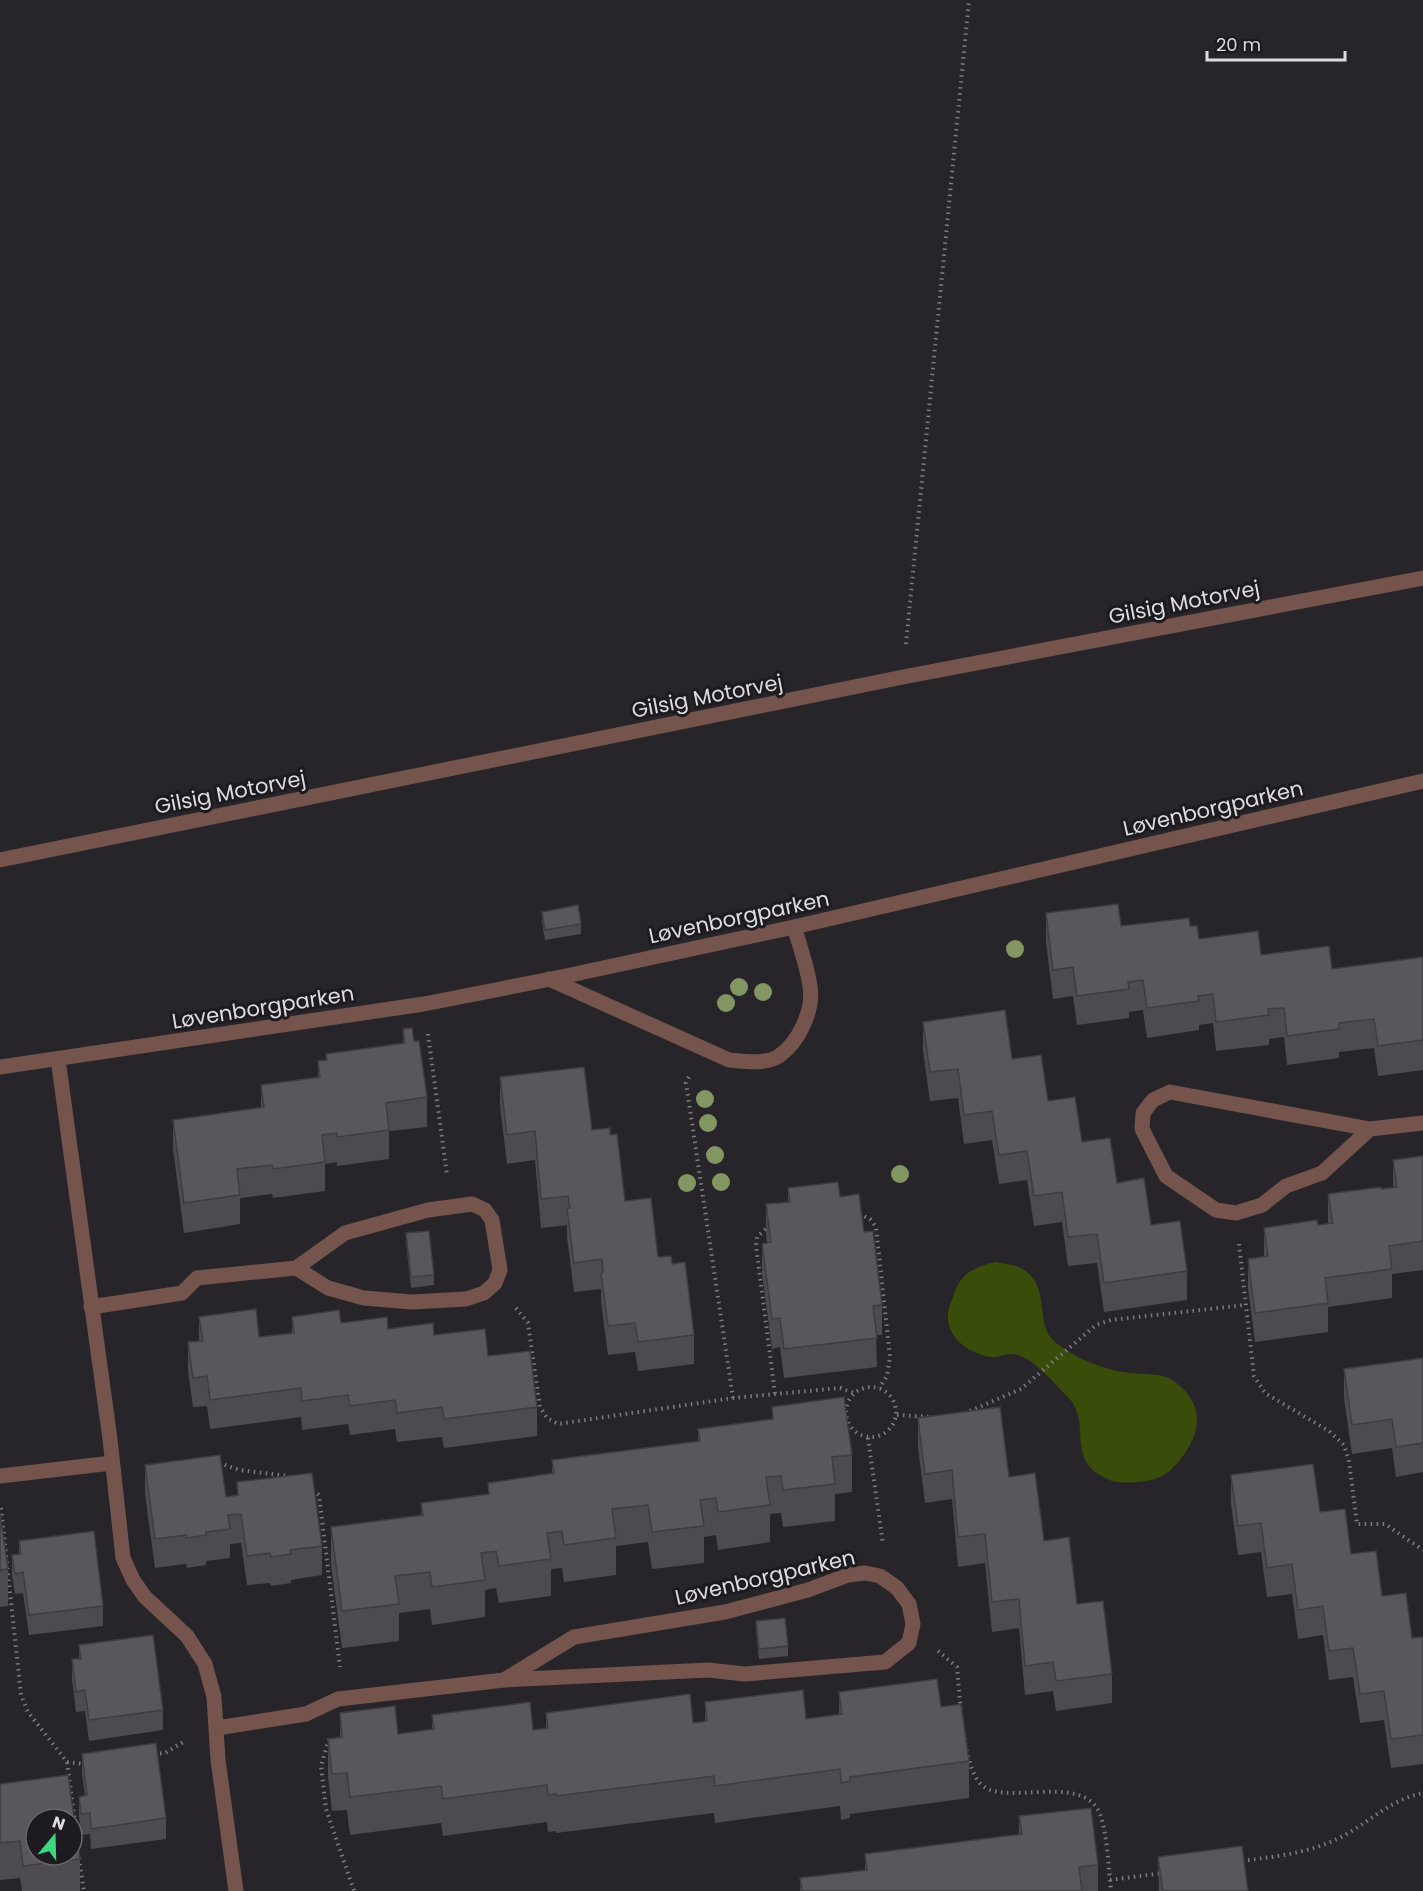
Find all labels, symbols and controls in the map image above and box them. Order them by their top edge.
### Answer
scale bar [1207,24,1345,62]
text: 20 m [1216,32,1261,57]
street label: Gilsig Motorvej [1106,573,1262,631]
street label: Gilsig Motorvej [629,667,785,725]
street label: Gilsig Motorvej [152,763,308,821]
street label: Løvenborgparken [1120,773,1306,843]
street label: Løvenborgparken [646,884,832,950]
street label: Løvenborgparken [170,978,356,1036]
street label: Løvenborgparken [672,1542,858,1612]
north arrow [24,1807,84,1867]
text: N [49,1810,68,1836]

